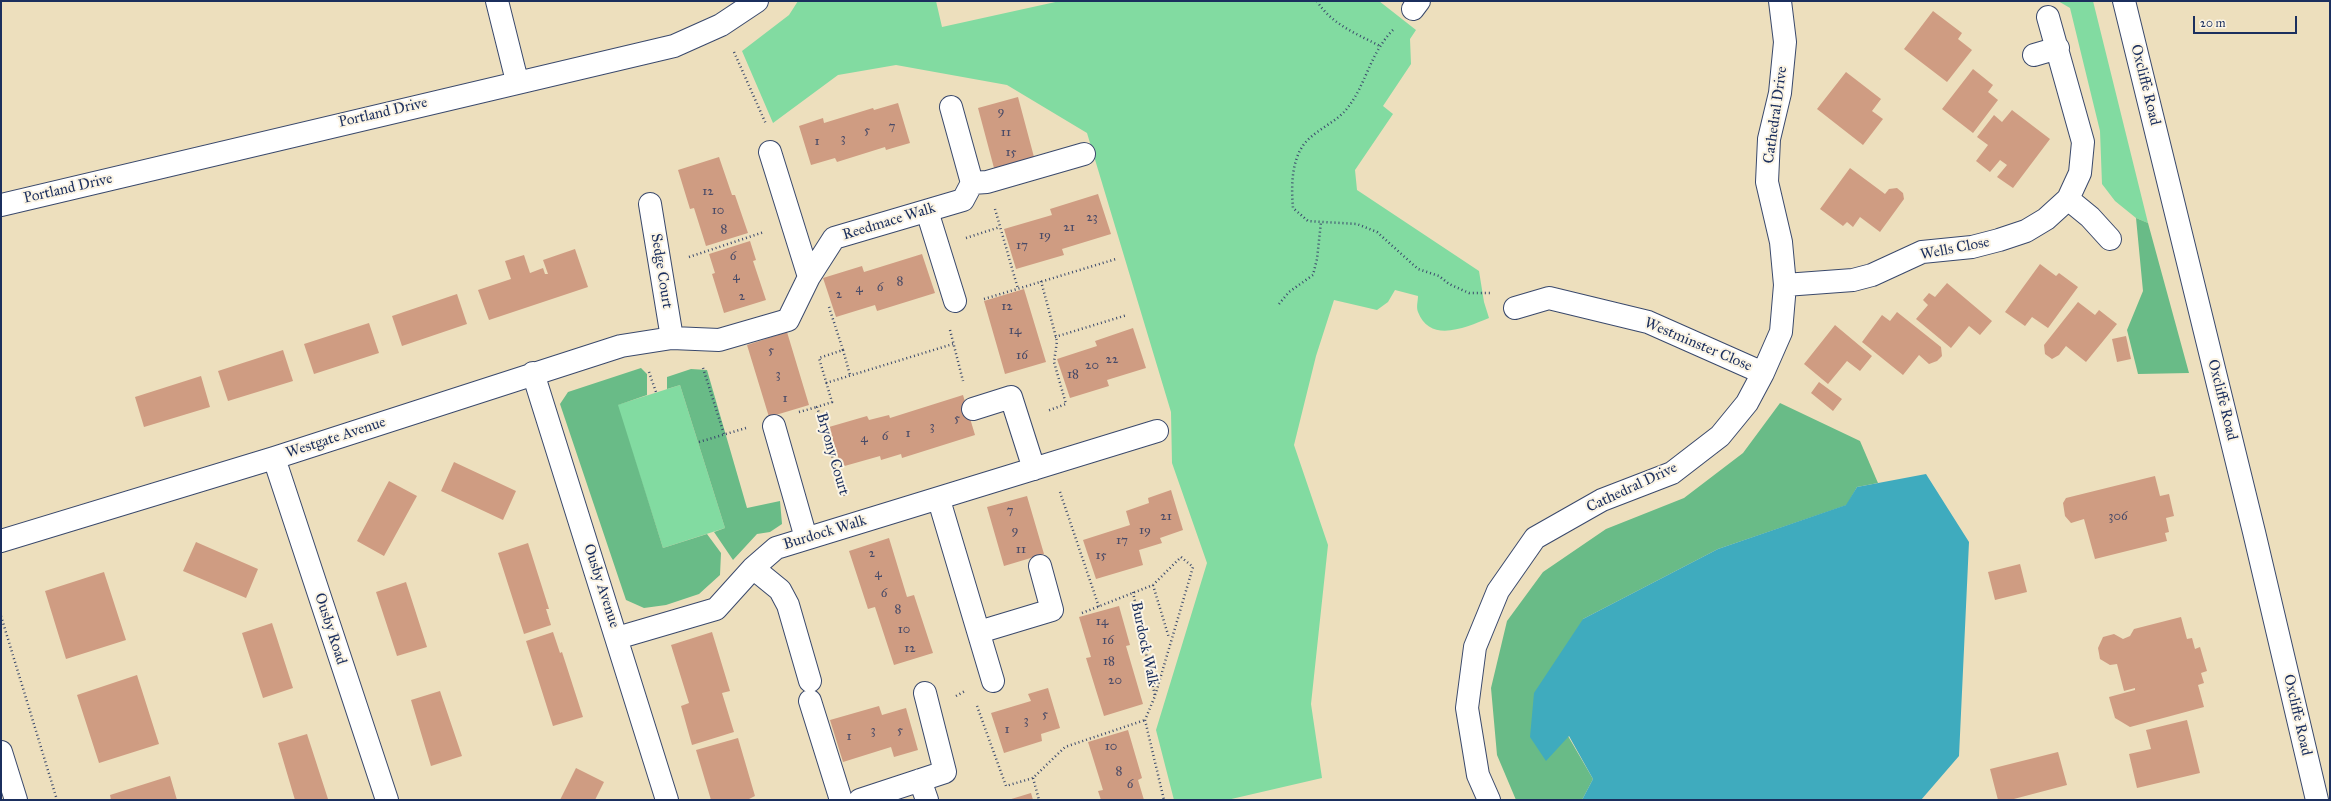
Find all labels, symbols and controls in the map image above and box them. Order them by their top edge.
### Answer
scale bar [2195,8,2299,34]
text: 20 m [2200,16,2226,30]
street label: Oxcliffe Road [2126,43,2164,127]
street label: Cathedral Drive [1760,65,1792,165]
street label: Portland Drive [337,94,429,132]
house number: 9 [998,104,1004,120]
house number: 7 [889,119,895,135]
house number: 5 [864,123,870,139]
house number: 11 [1001,125,1011,141]
house number: 3 [840,131,846,147]
house number: 1 [814,134,820,150]
house number: 15 [1005,145,1017,161]
street label: Portland Drive [22,170,114,208]
house number: 12 [702,184,714,200]
street label: Reedmace Walk [840,199,938,245]
house number: 10 [712,203,724,219]
house number: 23 [1086,210,1098,226]
house number: 21 [1063,220,1075,236]
house number: 8 [721,222,727,238]
house number: 19 [1039,228,1051,244]
street label: Sedge Court [646,232,676,310]
street label: Wells Close [1919,233,1991,265]
house number: 17 [1016,238,1028,254]
house number: 6 [730,249,736,265]
house number: 4 [732,269,740,285]
house number: 8 [897,274,903,290]
house number: 6 [877,280,883,296]
house number: 4 [855,281,863,297]
house number: 2 [836,287,842,303]
house number: 2 [739,289,745,305]
house number: 12 [1001,299,1013,315]
street label: Westminster Close [1642,314,1754,376]
house number: 14 [1009,323,1021,339]
house number: 5 [768,343,774,359]
house number: 16 [1016,348,1028,364]
house number: 22 [1106,352,1118,368]
house number: 20 [1085,358,1099,374]
street label: Oxcliffe Road [2203,358,2241,442]
house number: 3 [775,367,781,383]
house number: 18 [1067,367,1079,383]
house number: 1 [782,391,788,407]
street label: Bryony Court [812,411,852,497]
house number: 5 [954,411,960,427]
street label: Westgate Avenue [284,413,388,463]
house number: 3 [929,419,935,435]
house number: 1 [905,426,911,442]
house number: 6 [882,429,888,445]
house number: 4 [860,431,868,447]
street label: Cathedral Drive [1584,459,1680,517]
house number: 7 [1007,503,1013,519]
house number: 21 [1160,509,1172,525]
house number: 306 [2108,509,2128,525]
street label: Burdock Walk [781,512,869,554]
house number: 9 [1012,523,1018,539]
house number: 19 [1139,523,1151,539]
house number: 17 [1116,533,1128,549]
street label: Ousby Avenue [579,542,623,630]
house number: 11 [1016,542,1026,558]
house number: 2 [869,546,875,562]
house number: 15 [1095,548,1107,564]
house number: 4 [874,566,882,582]
house number: 6 [881,586,887,602]
street label: Ousby Road [310,591,350,667]
street label: Burdock Walk [1126,600,1162,688]
house number: 8 [895,602,901,618]
house number: 14 [1096,614,1108,630]
house number: 10 [898,622,910,638]
house number: 16 [1102,633,1114,649]
house number: 12 [904,641,916,657]
house number: 18 [1103,654,1115,670]
house number: 20 [1108,673,1122,689]
street label: Oxcliffe Road [2279,673,2315,757]
house number: 5 [1042,707,1048,723]
house number: 3 [1023,713,1029,729]
house number: 1 [1004,722,1010,738]
house number: 3 [870,723,876,739]
house number: 5 [897,723,903,739]
house number: 1 [846,729,852,745]
house number: 10 [1105,739,1117,755]
house number: 8 [1116,764,1122,780]
house number: 6 [1127,777,1133,793]

